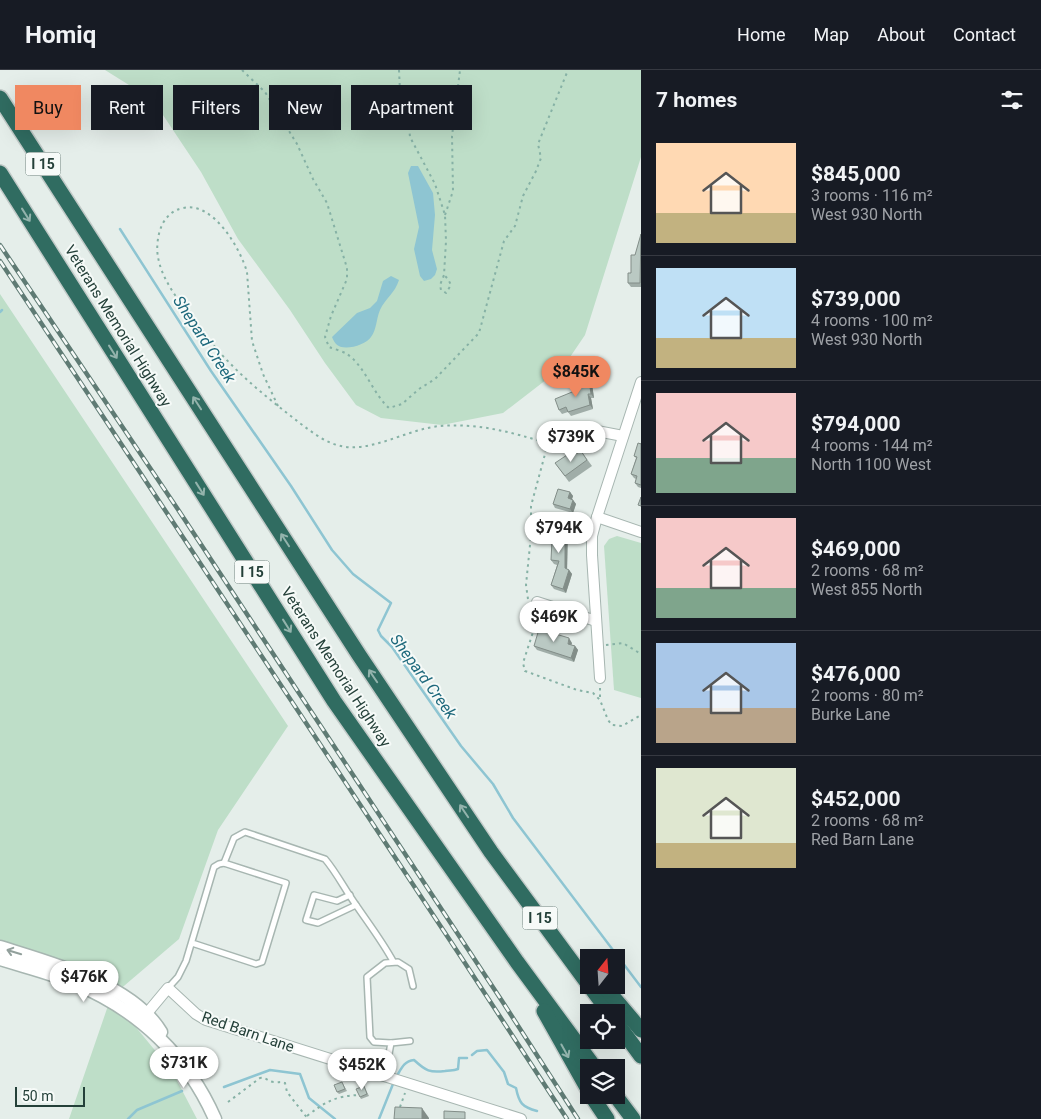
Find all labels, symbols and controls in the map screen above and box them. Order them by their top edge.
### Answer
text: Homiq [25,21,96,49]
text: Home [737,24,786,45]
text: Map [814,24,849,45]
text: About [877,24,925,45]
text: Contact [953,24,1016,45]
chip: Buy [15,85,81,130]
chip: Rent [91,85,163,130]
chip: Filters [173,85,259,130]
chip: New [269,85,341,130]
chip: Apartment [351,85,472,130]
icon: filters [998,86,1026,114]
text: 7 homes [656,88,737,112]
road number: I 15 [26,152,60,176]
text: $845,000 [811,162,901,186]
icon: home [696,163,756,223]
text: 3 rooms · 116 m² [811,186,933,205]
text: West 930 North [811,205,922,224]
one-way arrow [21,207,31,221]
street label: Veterans Memorial Highway [61,242,175,410]
text: $739,000 [811,287,901,311]
icon: home [696,288,756,348]
water label: Shepard Creek [169,292,241,388]
text: 4 rooms · 100 m² [811,311,933,330]
text: West 930 North [811,330,922,349]
one-way arrow [108,344,118,358]
pin: $845K [541,356,611,398]
text: $845K [553,362,599,381]
one-way arrow [192,397,202,411]
text: $794,000 [811,412,901,436]
icon: home [696,413,756,473]
pin: $739K [536,420,606,463]
text: $739K [548,427,594,446]
text: 4 rooms · 144 m² [811,436,933,455]
text: North 1100 West [811,455,931,474]
one-way arrow [195,482,205,496]
pin: $794K [524,512,594,554]
text: $794K [536,518,582,537]
one-way arrow [280,533,290,547]
text: $469,000 [811,537,901,561]
icon: home [696,538,756,598]
road number: I 15 [234,561,270,584]
text: 2 rooms · 68 m² [811,561,924,580]
text: West 855 North [811,580,922,599]
street label: Veterans Memorial Highway [277,584,395,750]
pin: $469K [519,600,589,643]
text: $469K [531,607,577,626]
one-way arrow [282,619,292,633]
water label: Shepard Creek [386,630,461,723]
text: $476,000 [811,662,901,686]
icon: home [696,663,756,723]
one-way arrow [368,670,378,684]
text: 2 rooms · 80 m² [811,686,924,705]
text: Burke Lane [811,705,890,724]
text: $452,000 [811,787,901,811]
icon: home [696,788,756,848]
one-way arrow [459,805,469,819]
text: 2 rooms · 68 m² [811,811,924,830]
text: Red Barn Lane [811,830,914,849]
road number: I 15 [522,906,558,930]
one-way arrow [6,946,22,956]
north arrow [580,949,625,994]
map controls [580,949,625,1104]
pin: $476K [49,960,119,1003]
text: $476K [61,967,107,986]
button: locate [580,1004,625,1049]
street label: Red Barn Lane [199,1008,297,1056]
one-way arrow [561,1043,571,1057]
pin: $731K [149,1046,219,1089]
pin: $452K [327,1048,397,1091]
text: $731K [161,1053,207,1072]
text: $452K [339,1055,385,1074]
button: layers [580,1059,625,1104]
scale bar [15,1084,85,1107]
text: 50 m [22,1088,54,1104]

